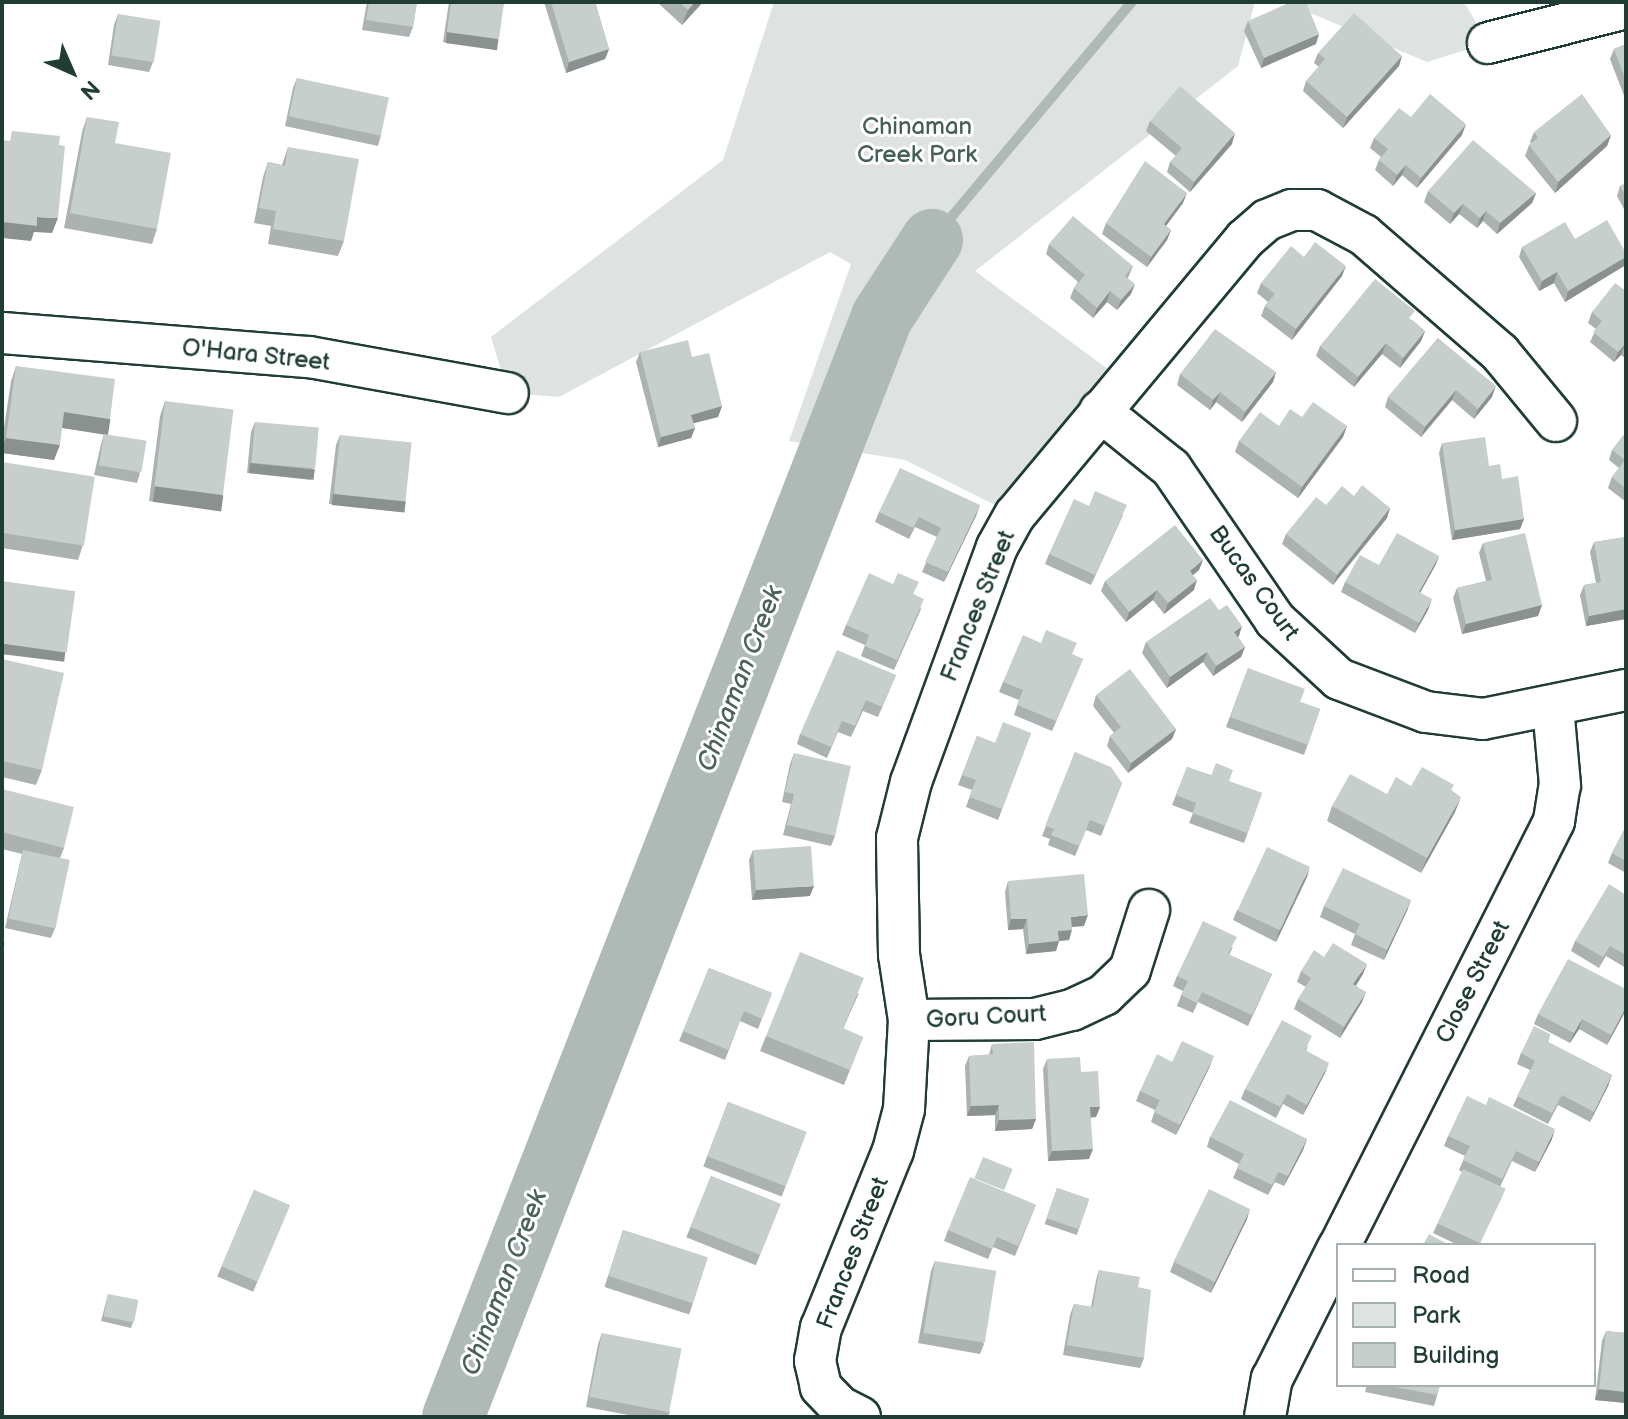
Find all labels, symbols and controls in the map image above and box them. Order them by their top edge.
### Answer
north arrow [32,32,112,112]
text: N [74,74,105,105]
park label: Chinaman Creek Park [857,113,977,169]
street label: O'Hara Street [180,333,332,377]
street label: Bucas Court [1203,520,1305,646]
street label: Frances Street [935,526,1021,686]
water label: Chinaman Creek [691,582,791,776]
street label: Close Street [1430,916,1516,1048]
street label: Goru Court [925,999,1047,1035]
street label: Frances Street [811,1173,895,1333]
water label: Chinaman Creek [455,1186,555,1380]
legend [1336,1243,1596,1387]
text: Road [1412,1261,1470,1290]
text: Park [1412,1301,1460,1330]
text: Building [1412,1341,1499,1370]

